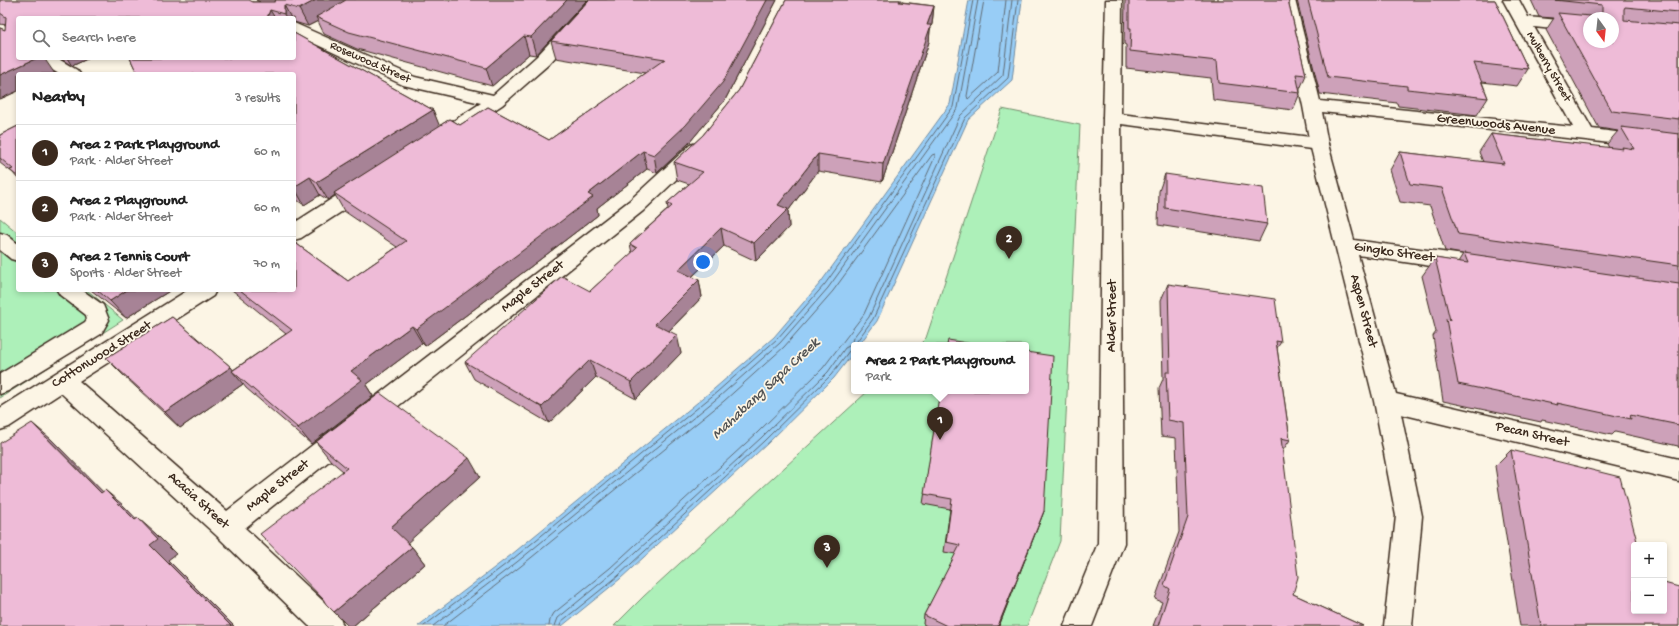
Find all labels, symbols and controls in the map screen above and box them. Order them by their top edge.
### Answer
north arrow [1583,12,1619,48]
search box [16,16,296,60]
icon: search [30,27,52,49]
text: Search here [62,29,136,47]
street label: Mulberry Street [1522,30,1574,105]
street label: Rosewood Street [328,39,413,87]
text: Nearby [32,88,85,108]
text: 3 results [235,91,280,106]
street label: Greenwoods Avenue [1436,110,1557,140]
text: Area 2 Park Playground [70,136,219,154]
text: 1 [42,145,48,160]
text: 60 m [254,145,280,160]
text: Park · Alder Street [70,154,172,169]
text: Area 2 Playground [70,192,187,210]
text: 2 [42,201,48,216]
text: 60 m [254,201,280,216]
text: Park · Alder Street [70,210,172,225]
pin: 2 [996,226,1022,259]
street label: Gingko Street [1353,239,1436,267]
text: Area 2 Tennis Court [70,248,189,266]
your location [693,252,713,272]
street label: Maple Street [498,256,569,317]
text: 3 [42,257,48,272]
text: 70 m [254,257,280,272]
text: Sports · Alder Street [70,266,181,281]
street label: Aspen Street [1345,273,1381,351]
street label: Alder Street [1104,279,1121,352]
street label: Cottonwood Street [49,317,156,393]
water label: Mahabang Sapa Creek [708,334,825,444]
popup [851,342,1029,394]
text: Area 2 Park Playground [866,352,1014,370]
text: Park [866,370,890,385]
pin: 1 [927,407,953,440]
street label: Pecan Street [1493,418,1572,452]
street label: Maple Street [243,455,314,516]
street label: Acacia Street [164,469,233,534]
pin: 3 [814,535,840,568]
map controls [1631,542,1667,614]
button: + [1631,542,1667,578]
button: − [1631,578,1667,614]

